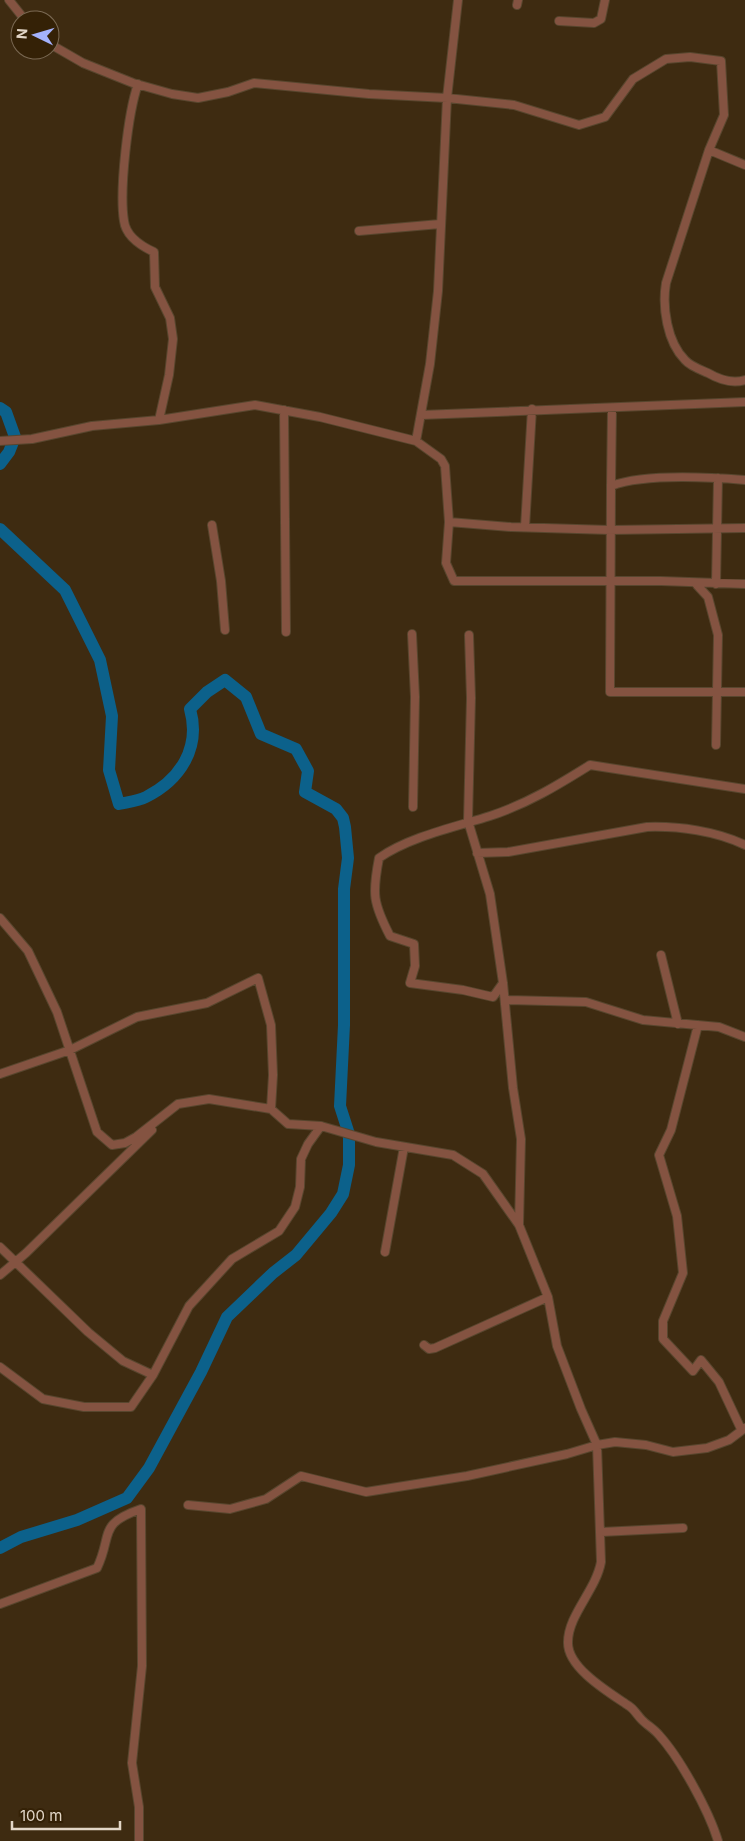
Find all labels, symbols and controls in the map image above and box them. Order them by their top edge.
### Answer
north arrow [10,10,60,60]
text: N [13,28,30,40]
scale bar [12,1798,120,1830]
text: 100 m [20,1806,62,1825]

